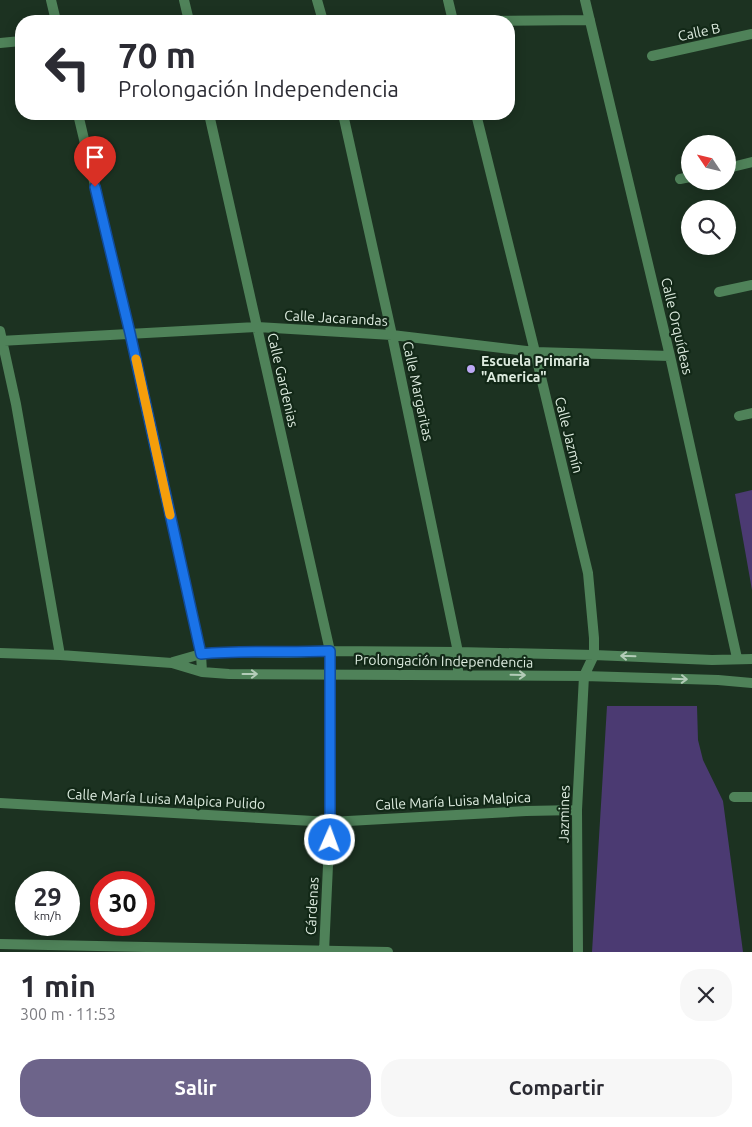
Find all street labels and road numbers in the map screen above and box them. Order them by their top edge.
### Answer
street label: Calle B [676,20,722,44]
street label: Calle Orquídeas [658,276,696,376]
street label: Calle Jacarandas [284,307,388,329]
street label: Calle Gardenias [264,331,302,429]
street label: Calle Margaritas [400,340,436,442]
street label: Calle Jazmín [552,395,586,475]
street label: Prolongación Independencia [355,651,533,671]
street label: Jazmines [555,785,573,843]
street label: Calle María Luisa Malpica Pulido [66,786,266,812]
street label: Calle María Luisa Malpica [375,789,531,813]
street label: Cárdenas [302,876,322,936]

